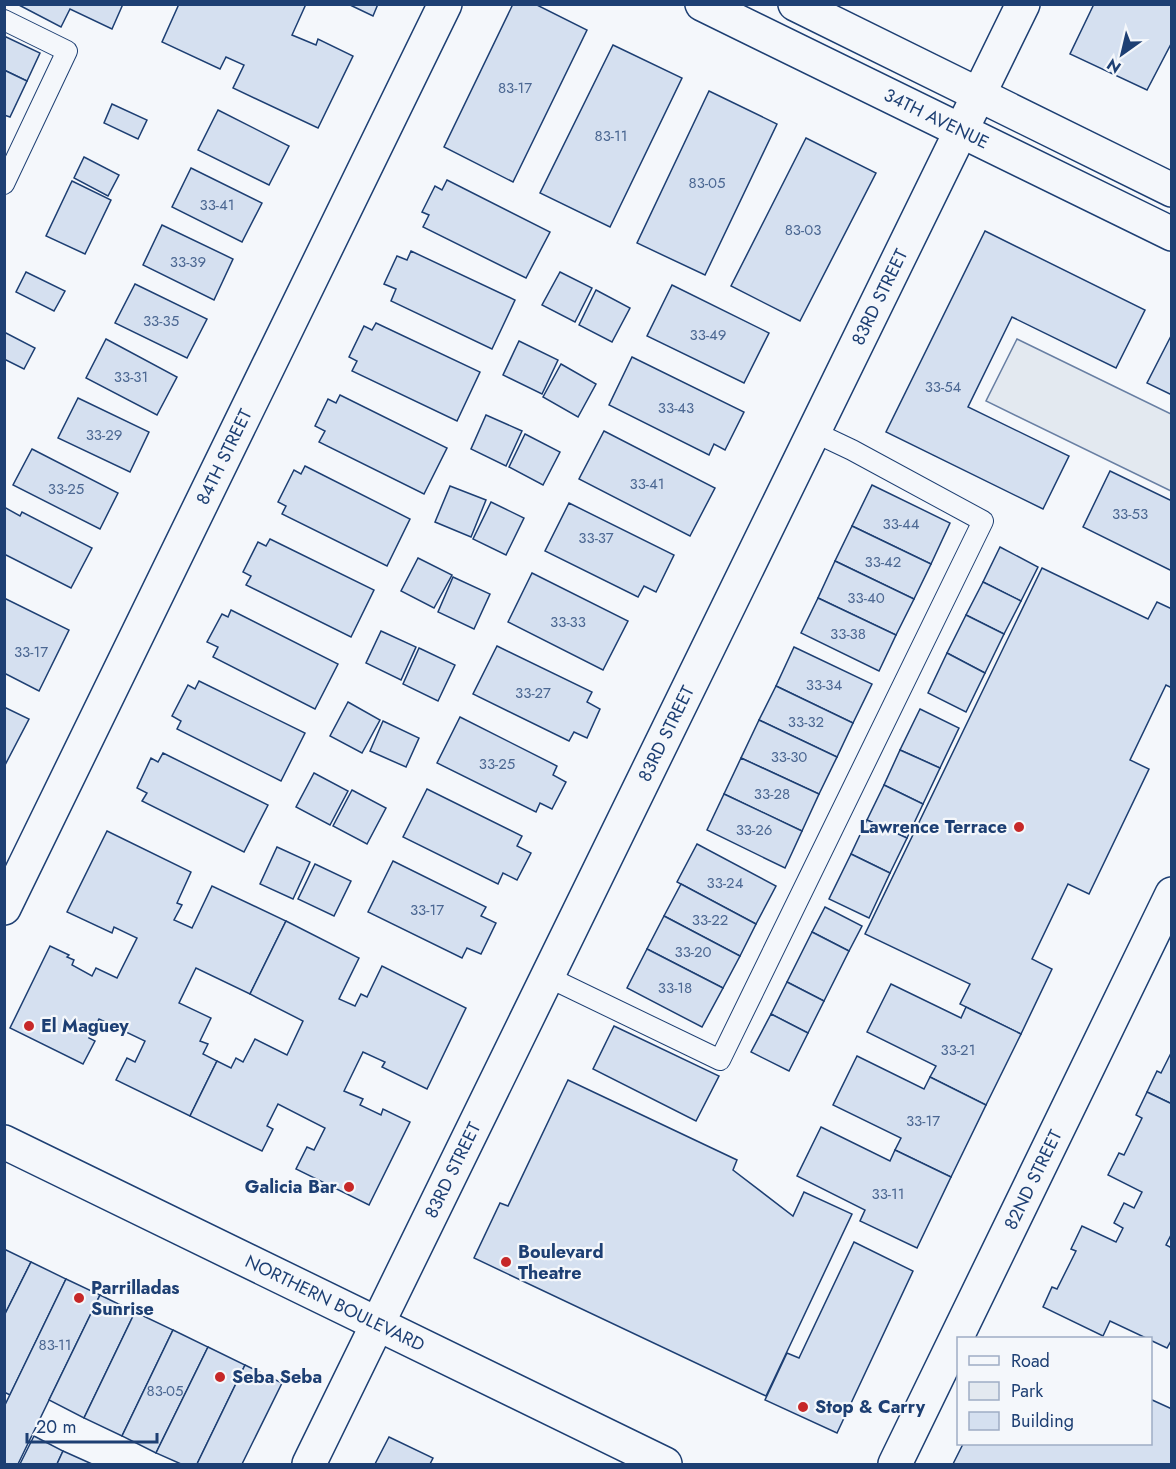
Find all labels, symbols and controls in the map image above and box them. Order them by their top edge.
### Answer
north arrow [1092,24,1152,84]
text: N [1102,53,1126,79]
house number: 83-17 [498,77,532,99]
street label: 34TH AVENUE [880,82,993,155]
house number: 83-11 [594,125,628,147]
house number: 83-05 [689,172,726,194]
house number: 33-41 [199,194,235,216]
house number: 83-03 [785,219,821,241]
street label: 83RD STREET [845,244,914,349]
house number: 33-39 [170,251,206,273]
house number: 33-35 [143,310,179,332]
house number: 33-49 [690,324,726,346]
house number: 33-31 [114,366,148,388]
house number: 33-54 [925,376,962,398]
house number: 33-43 [658,397,694,419]
street label: 84TH STREET [190,404,259,509]
house number: 33-29 [86,424,122,446]
house number: 33-41 [629,473,665,495]
house number: 33-25 [48,478,84,500]
house number: 33-53 [1112,503,1148,525]
house number: 33-44 [882,513,920,535]
house number: 33-37 [578,527,614,549]
house number: 33-42 [865,551,901,573]
house number: 33-40 [847,587,885,609]
house number: 33-33 [550,611,586,633]
house number: 33-38 [830,623,866,645]
house number: 33-17 [14,641,48,663]
house number: 33-34 [806,674,842,696]
street label: 83RD STREET [632,681,701,786]
house number: 33-27 [515,682,551,704]
house number: 33-32 [788,711,824,733]
house number: 33-30 [771,746,807,768]
house number: 33-25 [479,753,515,775]
house number: 33-28 [754,783,790,805]
place label: Lawrence Terrace [859,814,1007,840]
house number: 33-26 [736,819,772,841]
marker: Lawrence Terrace [1012,820,1026,834]
house number: 33-24 [707,872,744,894]
house number: 33-17 [410,899,444,921]
house number: 33-22 [692,909,728,931]
house number: 33-20 [674,941,712,963]
house number: 33-18 [658,977,692,999]
place label: El Maguey [41,1013,129,1039]
marker: El Maguey [22,1019,36,1033]
house number: 33-21 [941,1039,975,1061]
house number: 33-17 [906,1110,940,1132]
street label: 83RD STREET [418,1117,487,1223]
street label: 82ND STREET [998,1125,1069,1234]
place label: Galicia Bar [245,1174,338,1200]
marker: Galicia Bar [342,1180,356,1194]
house number: 33-11 [871,1183,905,1205]
place label: Boulevard Theatre [518,1239,604,1286]
street label: NORTHERN BOULEVARD [241,1248,429,1358]
marker: Boulevard Theatre [499,1255,513,1269]
place label: Parrilladas Sunrise [91,1275,180,1322]
marker: Parrilladas Sunrise [72,1291,86,1305]
house number: 83-11 [38,1334,72,1356]
legend [957,1337,1152,1445]
text: Road [1011,1348,1050,1374]
place label: Seba Seba [232,1364,322,1390]
marker: Seba Seba [213,1370,227,1384]
text: Park [1011,1378,1043,1404]
house number: 83-05 [147,1380,184,1402]
place label: Stop & Carry [815,1394,926,1420]
marker: Stop & Carry [796,1400,810,1414]
scale bar [27,1406,158,1444]
text: Building [1011,1408,1074,1434]
text: 20 m [36,1414,76,1440]

